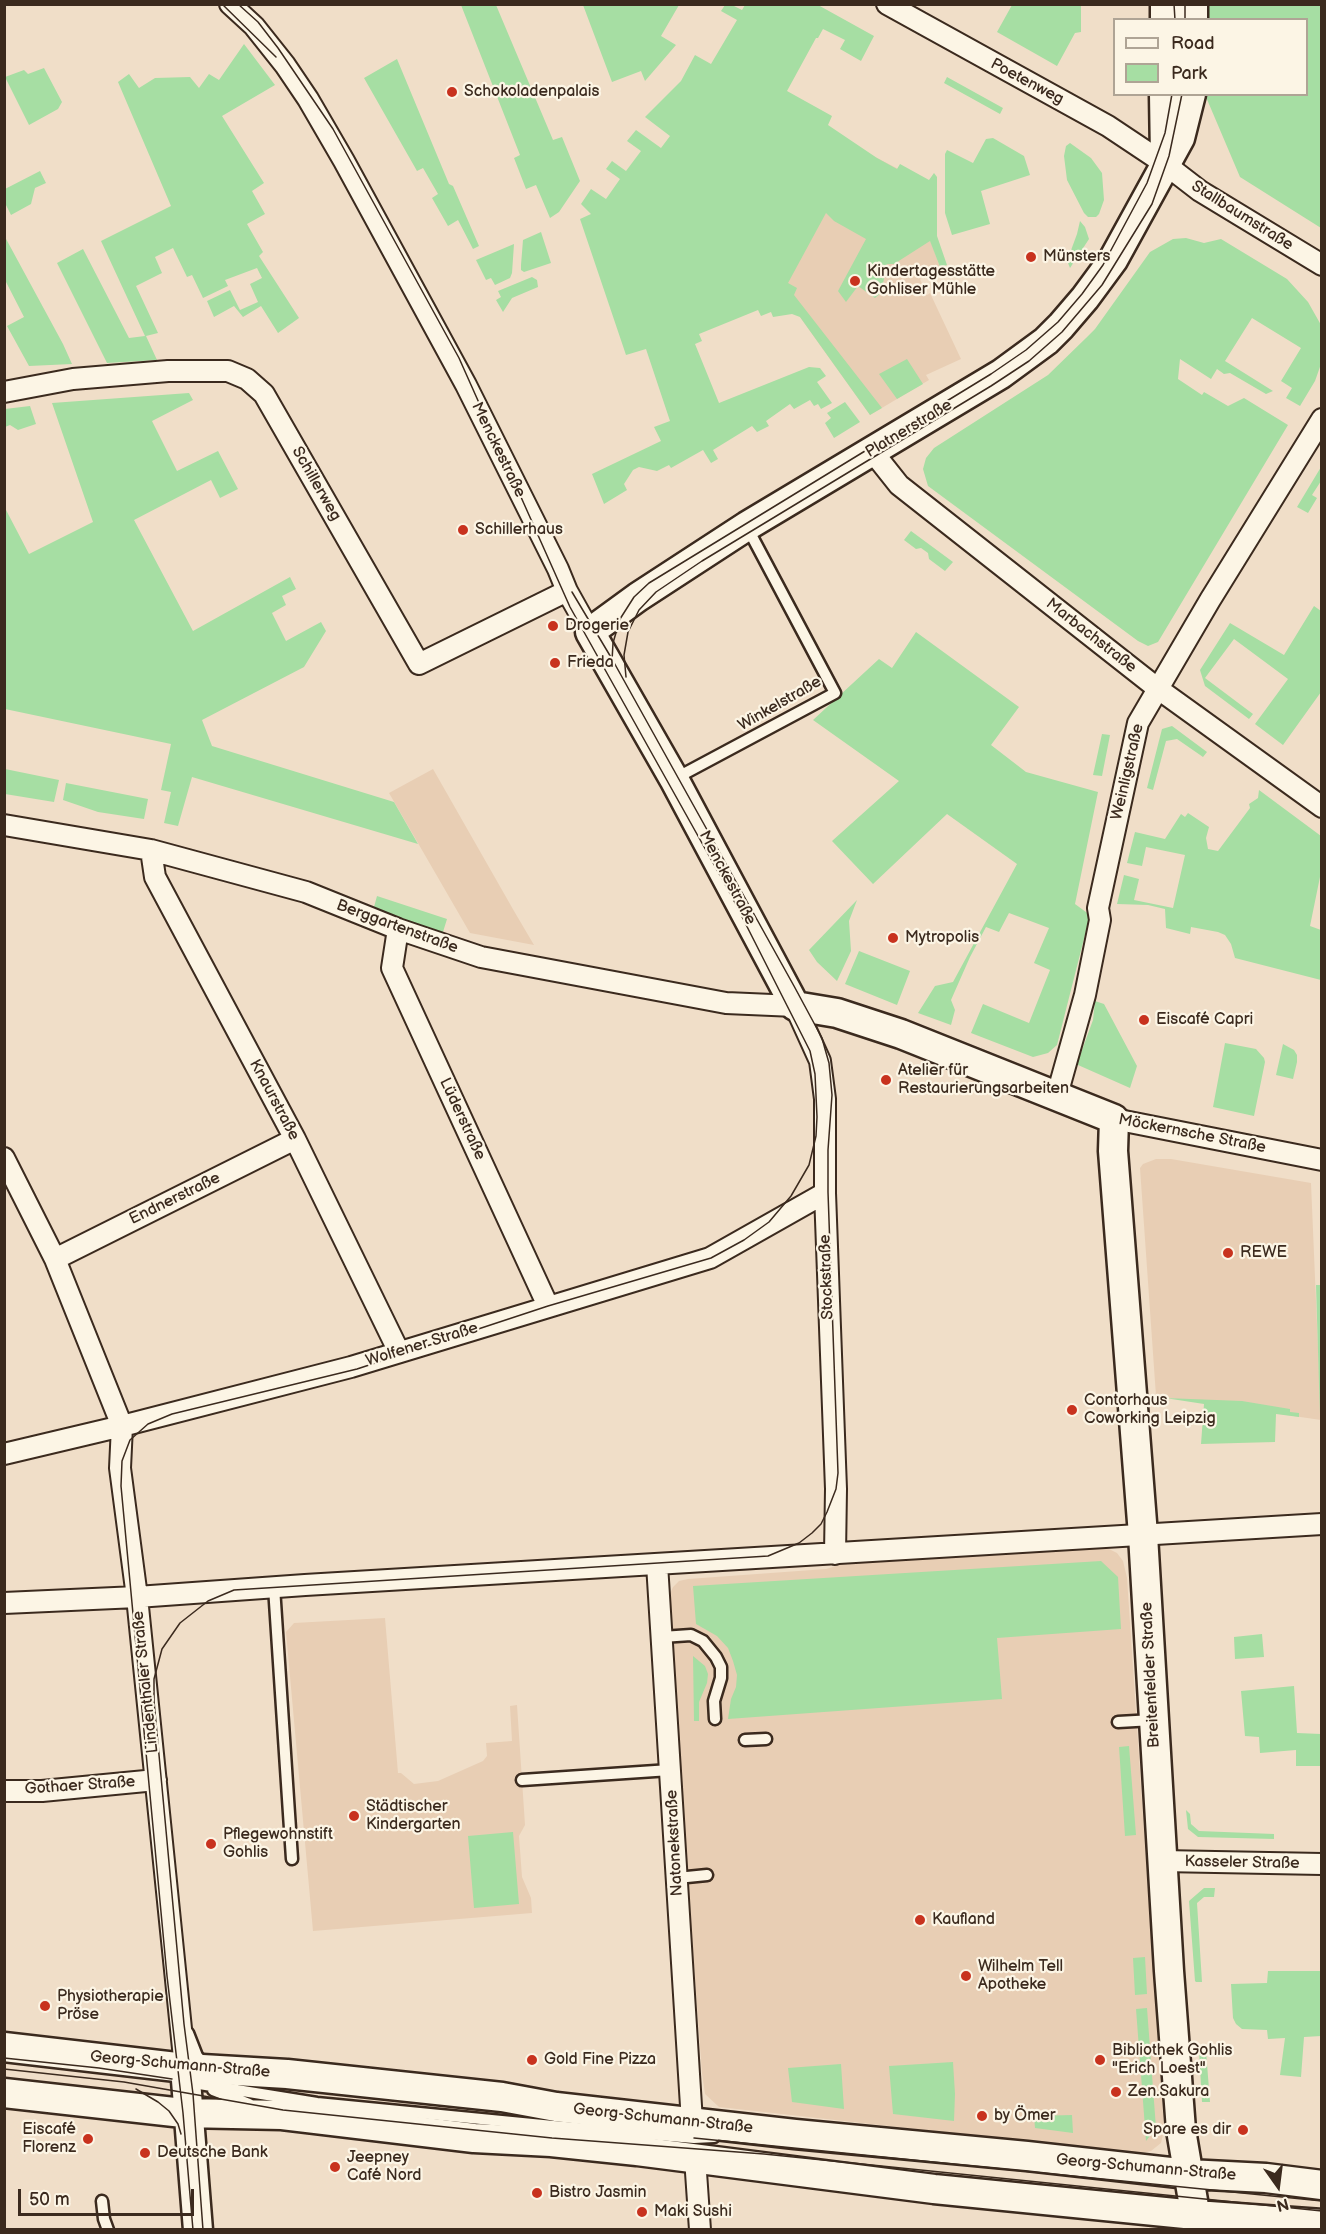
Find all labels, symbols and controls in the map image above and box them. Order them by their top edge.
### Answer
legend [1113,18,1308,96]
text: Road [1171,33,1215,54]
street label: Poetenweg [987,55,1067,109]
text: Park [1171,63,1207,84]
place label: Schokoladenpalais [464,82,599,102]
marker: Schokoladenpalais [445,85,459,99]
street label: Stallbaumstraße [1188,177,1296,255]
place label: Münsters [1043,247,1110,267]
marker: Münsters [1024,250,1038,264]
place label: Kindertagesstätte Gohliser Mühle [867,262,995,300]
marker: Kindertagesstätte Gohliser Mühle [848,274,862,288]
street label: Platnerstraße [862,396,956,462]
street label: Menckestraße [467,399,529,501]
street label: Schillerweg [287,444,345,524]
place label: Schillerhaus [475,520,563,540]
marker: Schillerhaus [456,523,470,537]
street label: Marbachstraße [1042,595,1140,677]
place label: Drogerie [565,616,629,636]
marker: Drogerie [546,619,560,633]
place label: Frieda [567,653,614,673]
marker: Frieda [548,656,562,670]
street label: Winkelstraße [735,672,825,736]
street label: Weinligstraße [1108,722,1148,822]
street label: Menckestraße [694,828,760,928]
street label: Berggartenstraße [334,896,460,958]
place label: Mytropolis [905,928,979,948]
marker: Mytropolis [886,931,900,945]
place label: Eiscafé Capri [1156,1010,1253,1030]
marker: Eiscafé Capri [1137,1013,1151,1027]
street label: Knaurstraße [245,1056,303,1144]
place label: Atelier für Restaurierungsarbeiten [898,1061,1069,1099]
marker: Atelier für Restaurierungsarbeiten [879,1073,893,1087]
street label: Lüderstraße [435,1075,489,1163]
street label: Möckernsche Straße [1117,1110,1267,1158]
street label: Endnerstraße [126,1169,224,1229]
street label: Stockstraße [816,1234,838,1320]
place label: REWE [1240,1243,1287,1263]
marker: REWE [1221,1246,1235,1260]
street label: Wolfener Straße [364,1319,480,1371]
place label: Contorhaus Coworking Leipzig [1084,1391,1216,1429]
marker: Contorhaus Coworking Leipzig [1065,1403,1079,1417]
street label: Breitenfelder Straße [1138,1601,1164,1749]
street label: Lindenthaler Straße [129,1610,163,1754]
street label: Gothaer Straße [24,1773,136,1799]
street label: Natonekstraße [663,1789,687,1897]
place label: Städtischer Kindergarten [366,1797,460,1835]
marker: Städtischer Kindergarten [347,1809,361,1823]
place label: Pflegewohnstift Gohlis [223,1825,333,1863]
marker: Pflegewohnstift Gohlis [204,1837,218,1851]
street label: Kasseler Straße [1184,1852,1300,1874]
place label: Kaufland [932,1910,995,1930]
marker: Kaufland [913,1913,927,1927]
place label: Wilhelm Tell Apotheke [978,1957,1063,1995]
marker: Wilhelm Tell Apotheke [959,1969,973,1983]
place label: Physiotherapie Pröse [57,1987,164,2025]
marker: Physiotherapie Pröse [38,1999,52,2013]
place label: Bibliothek Gohlis "Erich Loest" [1112,2041,1232,2079]
street label: Georg-Schumann-Straße [89,2048,271,2082]
place label: Gold Fine Pizza [544,2050,656,2070]
marker: Gold Fine Pizza [525,2053,539,2067]
marker: Bibliothek Gohlis "Erich Loest" [1093,2053,1107,2067]
place label: Zen.Sakura [1128,2082,1209,2102]
marker: Zen.Sakura [1109,2085,1123,2099]
street label: Georg-Schumann-Straße [572,2100,754,2138]
place label: by Ömer [994,2106,1056,2126]
marker: by Ömer [975,2109,989,2123]
place label: Eiscafé Florenz [22,2120,76,2158]
place label: Spare es dir [1143,2120,1231,2140]
marker: Spare es dir [1236,2123,1250,2137]
marker: Eiscafé Florenz [81,2132,95,2146]
place label: Deutsche Bank [157,2143,268,2163]
marker: Deutsche Bank [138,2146,152,2160]
place label: Jeepney Café Nord [347,2148,421,2186]
street label: Georg-Schumann-Straße [1055,2151,1237,2185]
north arrow [1248,2156,1308,2216]
marker: Jeepney Café Nord [328,2160,342,2174]
scale bar [21,2177,196,2215]
place label: Bistro Jasmin [549,2183,646,2203]
marker: Bistro Jasmin [530,2186,544,2200]
text: 50 m [29,2189,70,2210]
text: N [1274,2193,1291,2215]
place label: Maki Sushi [654,2202,732,2222]
marker: Maki Sushi [635,2205,649,2219]

